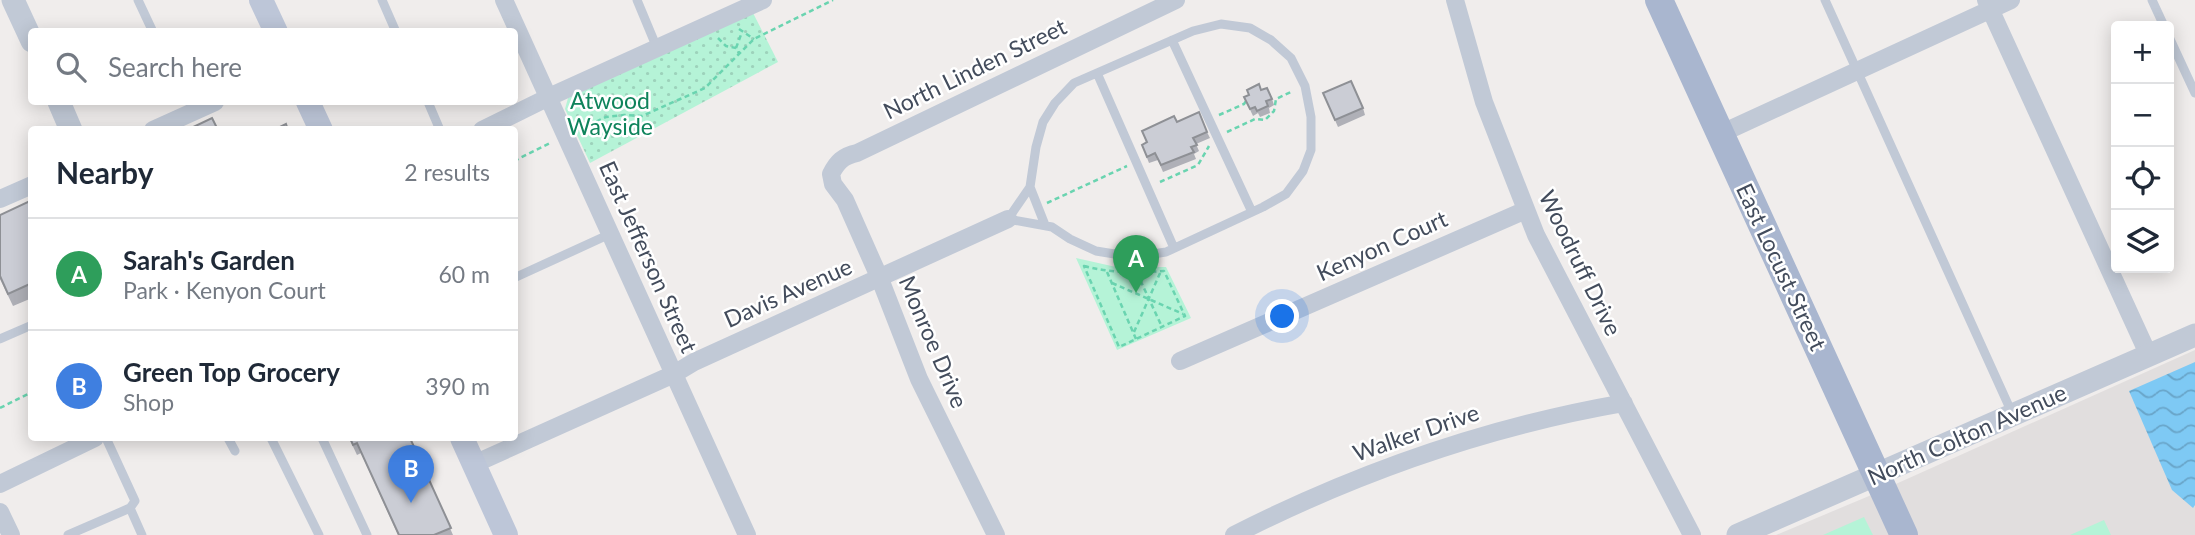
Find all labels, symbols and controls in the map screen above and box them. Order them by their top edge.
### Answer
street label: North Linden Street [879,11,1071,125]
map controls [2111,21,2174,273]
button: + [2111,21,2174,84]
search box [28,28,518,105]
icon: search [52,48,90,86]
text: Search here [108,51,242,83]
button: − [2111,84,2174,147]
park label: Atwood Wayside [567,86,653,140]
button: locate [2111,147,2174,210]
text: Nearby [56,154,154,190]
street label: East Jefferson Street [594,156,704,358]
text: 2 results [404,158,490,186]
street label: East Locust Street [1731,179,1833,355]
street label: Woodruff Drive [1534,185,1628,340]
street label: Kenyon Court [1312,204,1452,286]
button: layers [2111,210,2174,273]
pin: A [1113,235,1159,293]
text: Sarah's Garden [123,244,295,276]
street label: Davis Avenue [719,251,856,333]
text: A [71,260,87,288]
text: 60 m [439,260,490,288]
street label: Monroe Drive [894,271,974,412]
text: Park · Kenyon Court [123,276,326,304]
your location [1265,299,1299,333]
text: Green Top Grocery [123,356,340,388]
text: B [71,372,87,400]
text: 390 m [425,372,490,400]
street label: North Colton Avenue [1863,378,2070,491]
text: Shop [123,388,174,416]
street label: Walker Drive [1349,397,1482,467]
pin: B [388,445,434,503]

